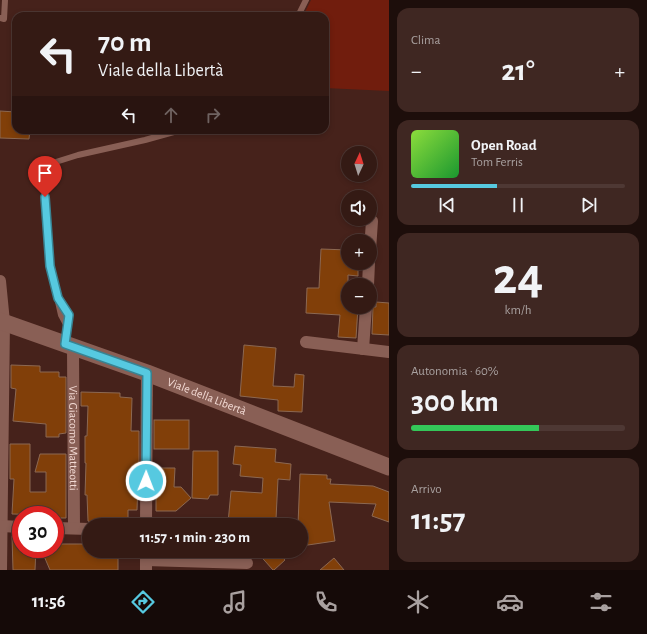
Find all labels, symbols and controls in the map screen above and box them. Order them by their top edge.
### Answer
icon: left [32,28,84,80]
text: 70 m [98,29,152,57]
text: Clima [411,34,441,47]
text: 21° [501,56,535,86]
text: − [411,60,422,82]
text: + [614,60,625,82]
text: Viale della Libertà [98,62,224,80]
icon: left [118,104,140,126]
icon: ahead [160,104,182,126]
icon: right [202,104,224,126]
text: Open Road [471,138,537,153]
north arrow [341,146,377,182]
map controls [341,146,377,314]
pin [28,156,62,197]
text: Tom Ferris [471,156,523,169]
icon: arrive [34,162,56,184]
button: sound [341,190,377,226]
icon: previous [436,194,458,216]
icon: pause [507,194,529,216]
icon: next [578,194,600,216]
button: + [341,234,377,270]
text: 24 [493,251,543,303]
button: − [341,278,377,314]
text: km/h [505,304,531,317]
text: Autonomia · 60% [411,365,499,378]
street label: Viale della Libertà [165,375,248,417]
street label: Via Giacomo Matteotti [67,385,80,491]
text: 300 km [411,387,499,417]
position arrow [125,460,167,502]
text: Arrivo [411,483,442,496]
text: 11:57 [411,505,465,535]
speed limit sign: 30 [12,506,64,558]
text: 11:57 · 1 min · 230 m [140,530,250,545]
icon: directions [129,588,157,616]
icon: music [221,588,249,616]
icon: phone [312,588,340,616]
icon: climate [404,588,432,616]
icon: car [496,588,524,616]
icon: filters [587,588,615,616]
text: 11:56 [32,593,65,611]

